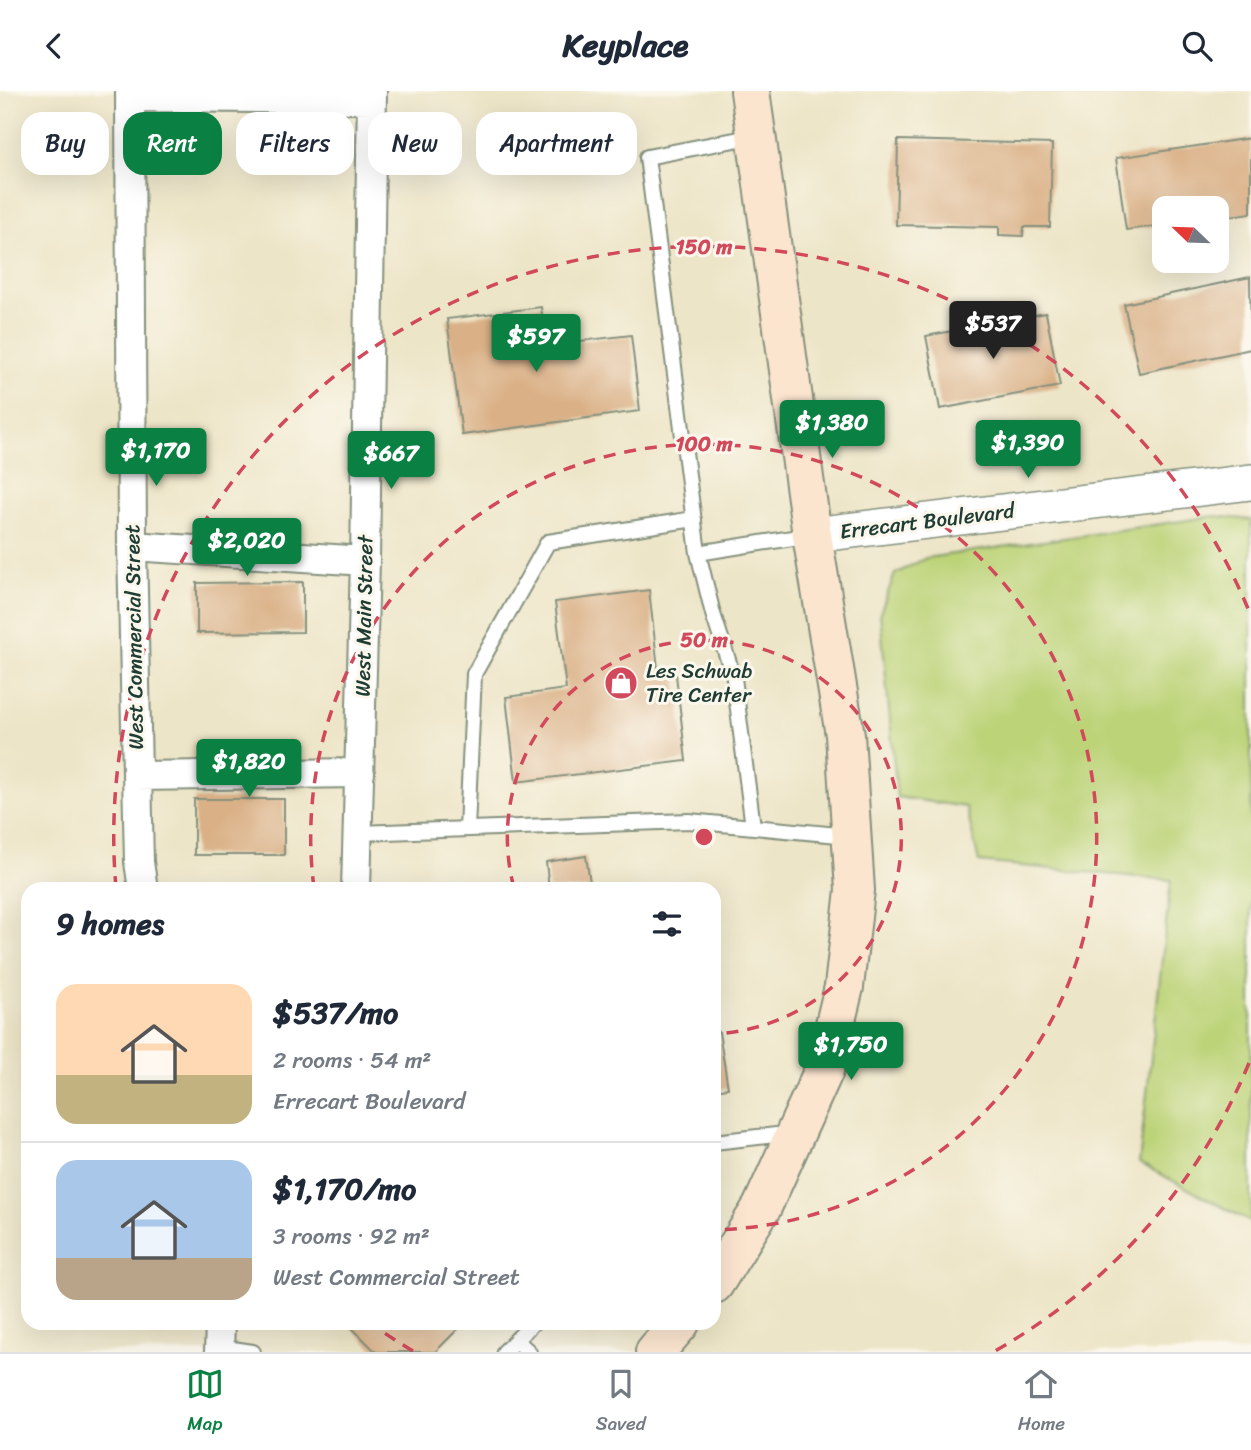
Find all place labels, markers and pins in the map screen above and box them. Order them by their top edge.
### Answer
pin: $537 [952,301,1034,361]
pin: $597 [495,315,577,374]
pin: $1,380 [775,401,889,460]
pin: $1,390 [971,421,1085,480]
pin: $1,170 [99,429,213,488]
pin: $667 [350,431,432,491]
pin: $2,020 [190,519,304,578]
place label: Les Schwab Tire Center [646,652,753,714]
shop icon: Les Schwab Tire Center [602,664,640,702]
pin: $1,820 [192,739,306,799]
centre of rings [692,825,716,849]
pin: $1,750 [794,1023,908,1082]

